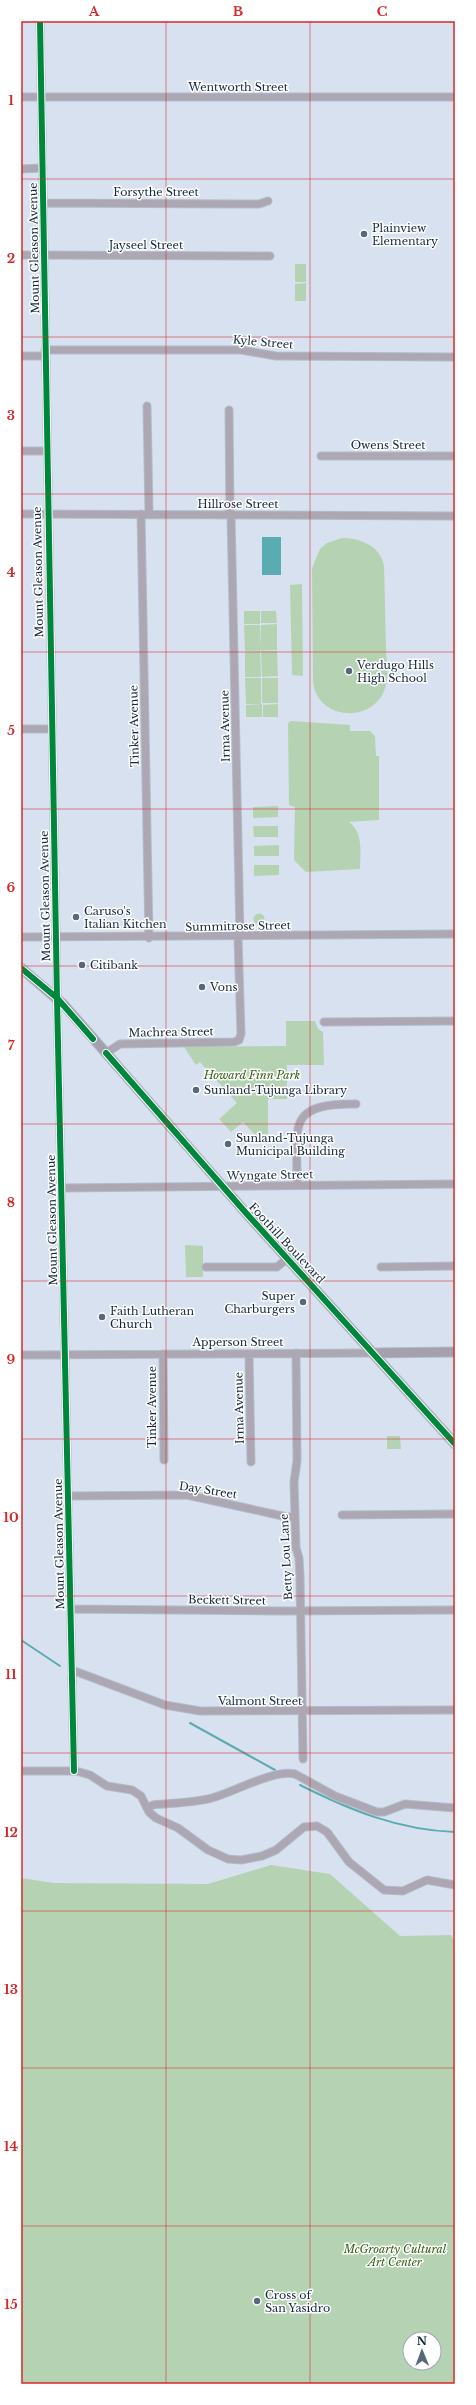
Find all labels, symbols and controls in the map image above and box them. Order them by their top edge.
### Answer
text: A [88,3,100,20]
text: B [233,3,243,20]
text: C [377,3,388,20]
street label: Wentworth Street [187,80,289,94]
text: 1 [8,92,14,109]
street label: Mount Gleason Avenue [26,182,42,314]
street label: Forsythe Street [113,185,200,199]
place label: Plainview Elementary [372,221,438,248]
marker: Plainview Elementary [359,229,369,239]
street label: Jayseel Street [107,238,184,252]
text: 2 [7,250,15,267]
street label: Kyle Street [232,332,295,352]
text: 3 [7,407,15,424]
street label: Owens Street [351,438,426,452]
street label: Hillrose Street [198,497,279,511]
street label: Mount Gleason Avenue [30,506,46,638]
text: 4 [7,564,16,581]
place label: Verdugo Hills High School [356,658,434,685]
marker: Verdugo Hills High School [344,666,354,676]
street label: Tinker Avenue [126,685,142,767]
street label: Irma Avenue [217,690,233,762]
text: 5 [7,722,15,739]
street label: Mount Gleason Avenue [37,830,53,962]
text: 6 [7,879,16,896]
place label: Caruso's Italian Kitchen [84,904,167,931]
marker: Caruso's Italian Kitchen [71,912,81,922]
street label: Summitrose Street [185,918,292,934]
place label: Citibank [90,958,138,972]
marker: Citibank [77,960,87,970]
place label: Vons [209,980,237,994]
marker: Vons [197,982,207,992]
street label: Machrea Street [128,1024,215,1040]
text: 7 [8,1037,15,1054]
park label: Howard Finn Park [203,1068,301,1082]
place label: Sunland-Tujunga Library [204,1083,347,1097]
marker: Sunland-Tujunga Library [191,1085,201,1095]
place label: Sunland-Tujunga Municipal Building [236,1131,345,1158]
marker: Sunland-Tujunga Municipal Building [223,1139,233,1149]
street label: Mount Gleason Avenue [44,1154,60,1286]
street label: Wyngate Street [226,1167,314,1183]
text: 8 [7,1194,15,1211]
street label: Foothill Boulevard [246,1200,328,1287]
place label: Super Charburgers [224,1289,296,1316]
marker: Super Charburgers [298,1297,308,1307]
place label: Faith Lutheran Church [110,1304,194,1331]
marker: Faith Lutheran Church [97,1312,107,1322]
street label: Apperson Street [192,1335,284,1349]
text: 9 [7,1351,16,1368]
street label: Tinker Avenue [145,1366,159,1448]
street label: Irma Avenue [231,1372,247,1444]
street label: Mount Gleason Avenue [51,1478,67,1610]
street label: Day Street [178,1479,239,1502]
text: 10 [3,1509,19,1526]
street label: Betty Lou Lane [277,1513,295,1601]
street label: Beckett Street [188,1592,267,1608]
text: 11 [5,1666,17,1683]
street label: Valmont Street [217,1694,303,1708]
text: 12 [4,1824,18,1841]
text: 13 [4,1981,18,1998]
text: 14 [4,2138,19,2155]
park label: McGroarty Cultural Art Center [343,2242,447,2269]
place label: Cross of San Yasidro [265,2288,330,2315]
text: 15 [4,2296,18,2313]
marker: Cross of San Yasidro [252,2296,262,2306]
north arrow [402,2331,442,2371]
text: N [417,2334,428,2348]

